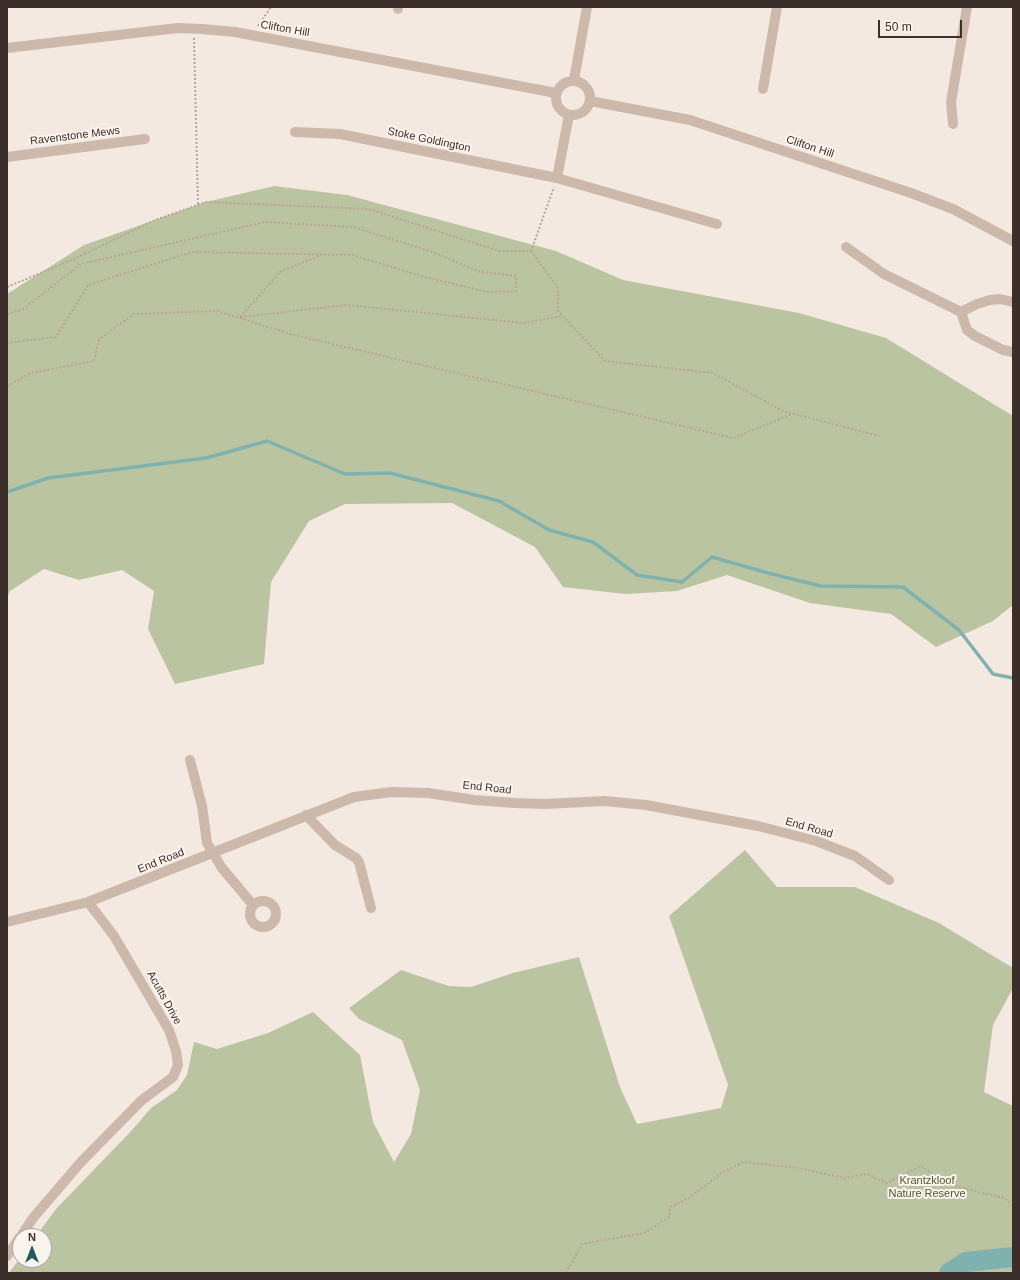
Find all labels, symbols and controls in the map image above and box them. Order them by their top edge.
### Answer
scale bar [880,12,964,38]
street label: Clifton Hill [259,18,311,40]
text: 50 m [885,20,912,34]
street label: Ravenstone Mews [29,124,121,148]
street label: Stoke Goldington [386,125,472,155]
street label: Clifton Hill [784,133,836,161]
street label: End Road [462,779,512,797]
street label: End Road [784,815,834,841]
street label: End Road [136,846,186,876]
street label: Acutts Drive [144,969,184,1027]
park label: Krantzkloof Nature Reserve [888,1174,966,1200]
north arrow [12,1228,52,1268]
text: N [28,1231,36,1243]

